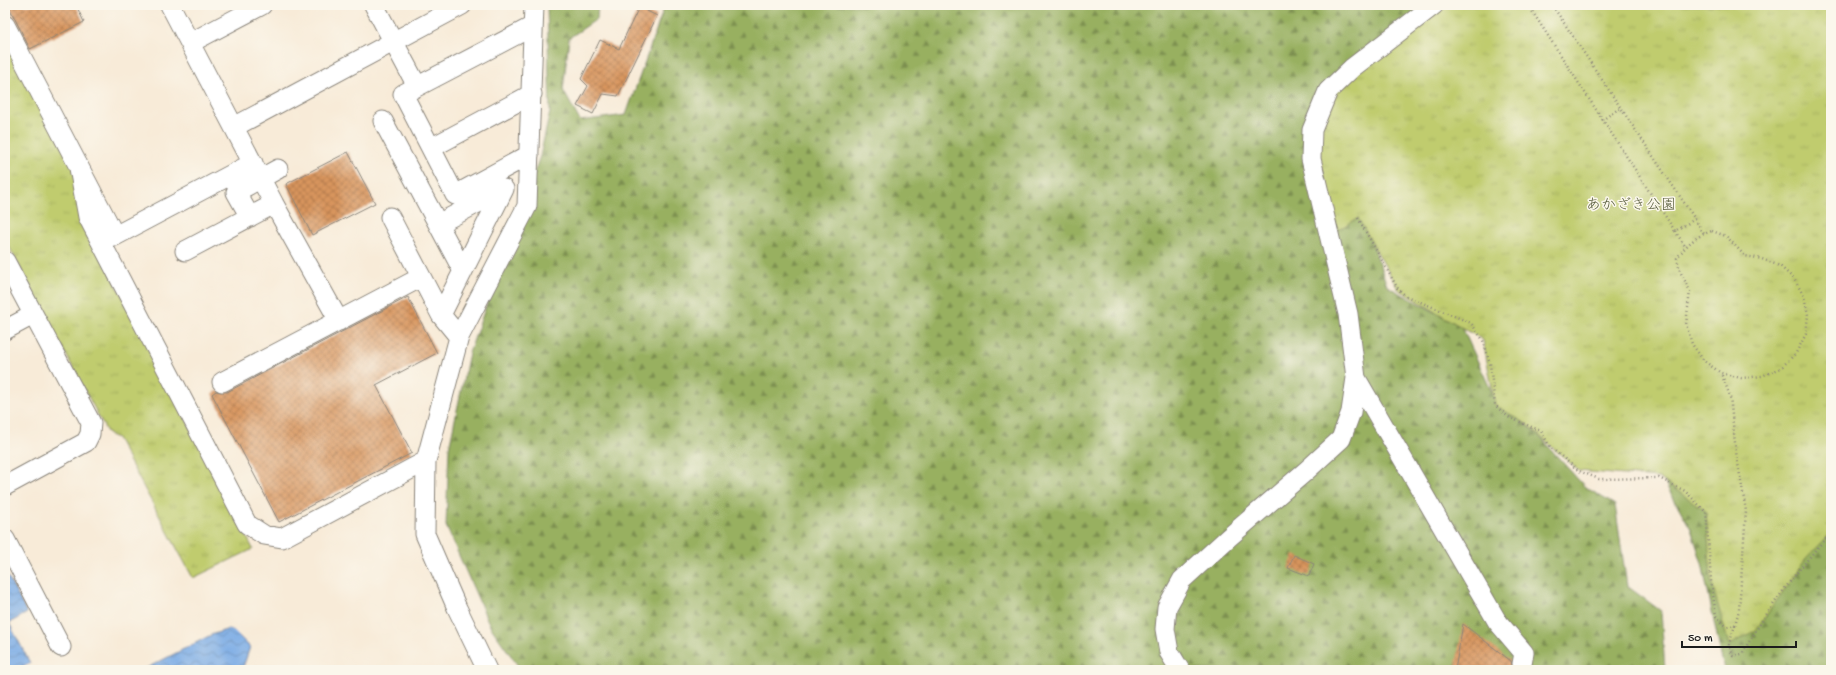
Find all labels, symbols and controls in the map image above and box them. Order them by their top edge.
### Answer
park label: あかざき公園 [1586,197,1676,215]
scale bar [1682,623,1796,649]
text: 50 m [1688,632,1713,646]

